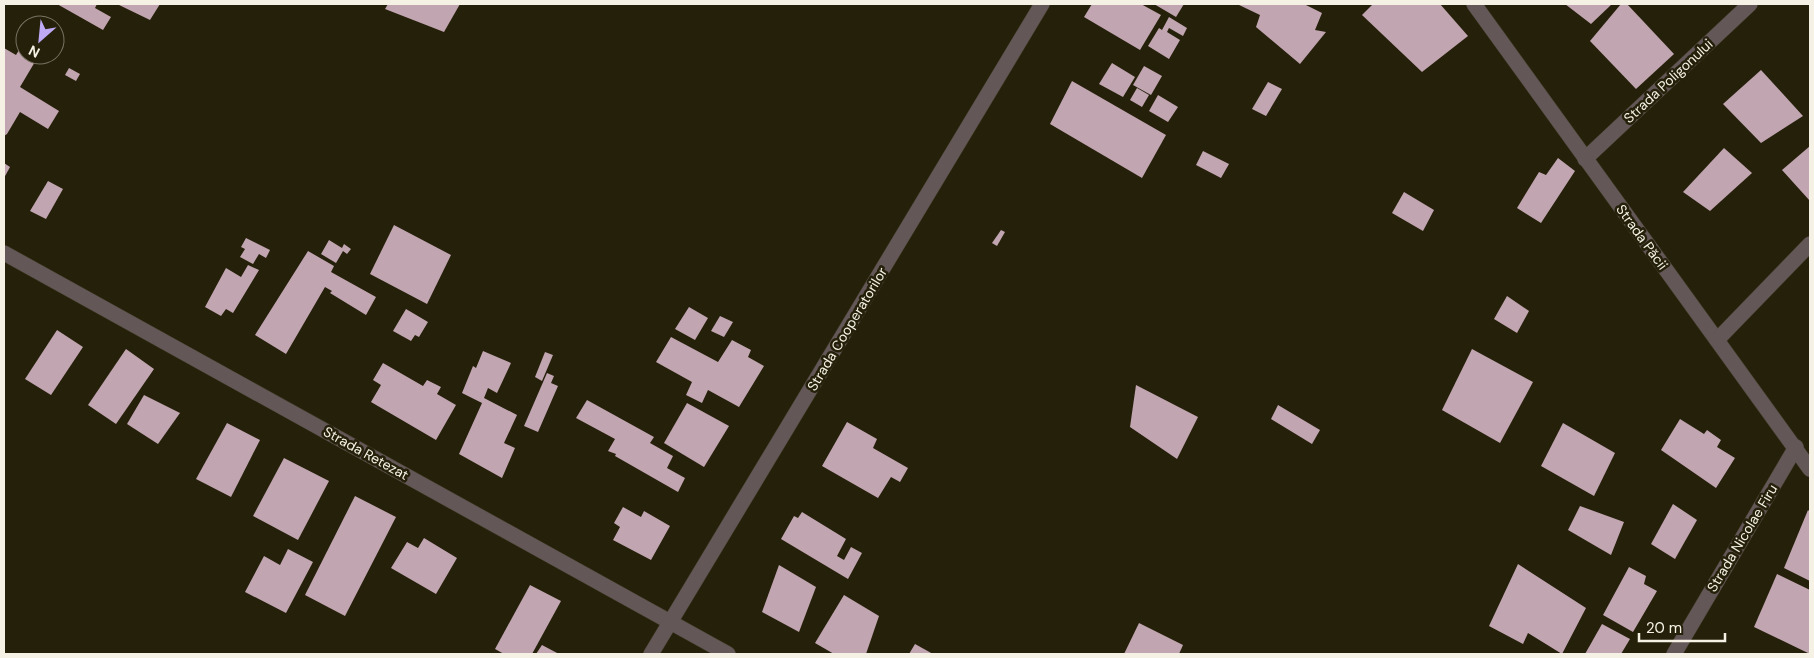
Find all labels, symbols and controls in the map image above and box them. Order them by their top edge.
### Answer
north arrow [15,15,65,65]
street label: Strada Poligonului [1620,35,1716,127]
text: N [25,41,43,62]
street label: Strada Păcii [1612,201,1672,273]
street label: Strada Cooperatorilor [803,264,891,394]
street label: Strada Retezat [320,422,412,484]
street label: Strada Nicolae Firu [1703,481,1781,595]
scale bar [1639,610,1725,642]
text: 20 m [1646,618,1682,638]

